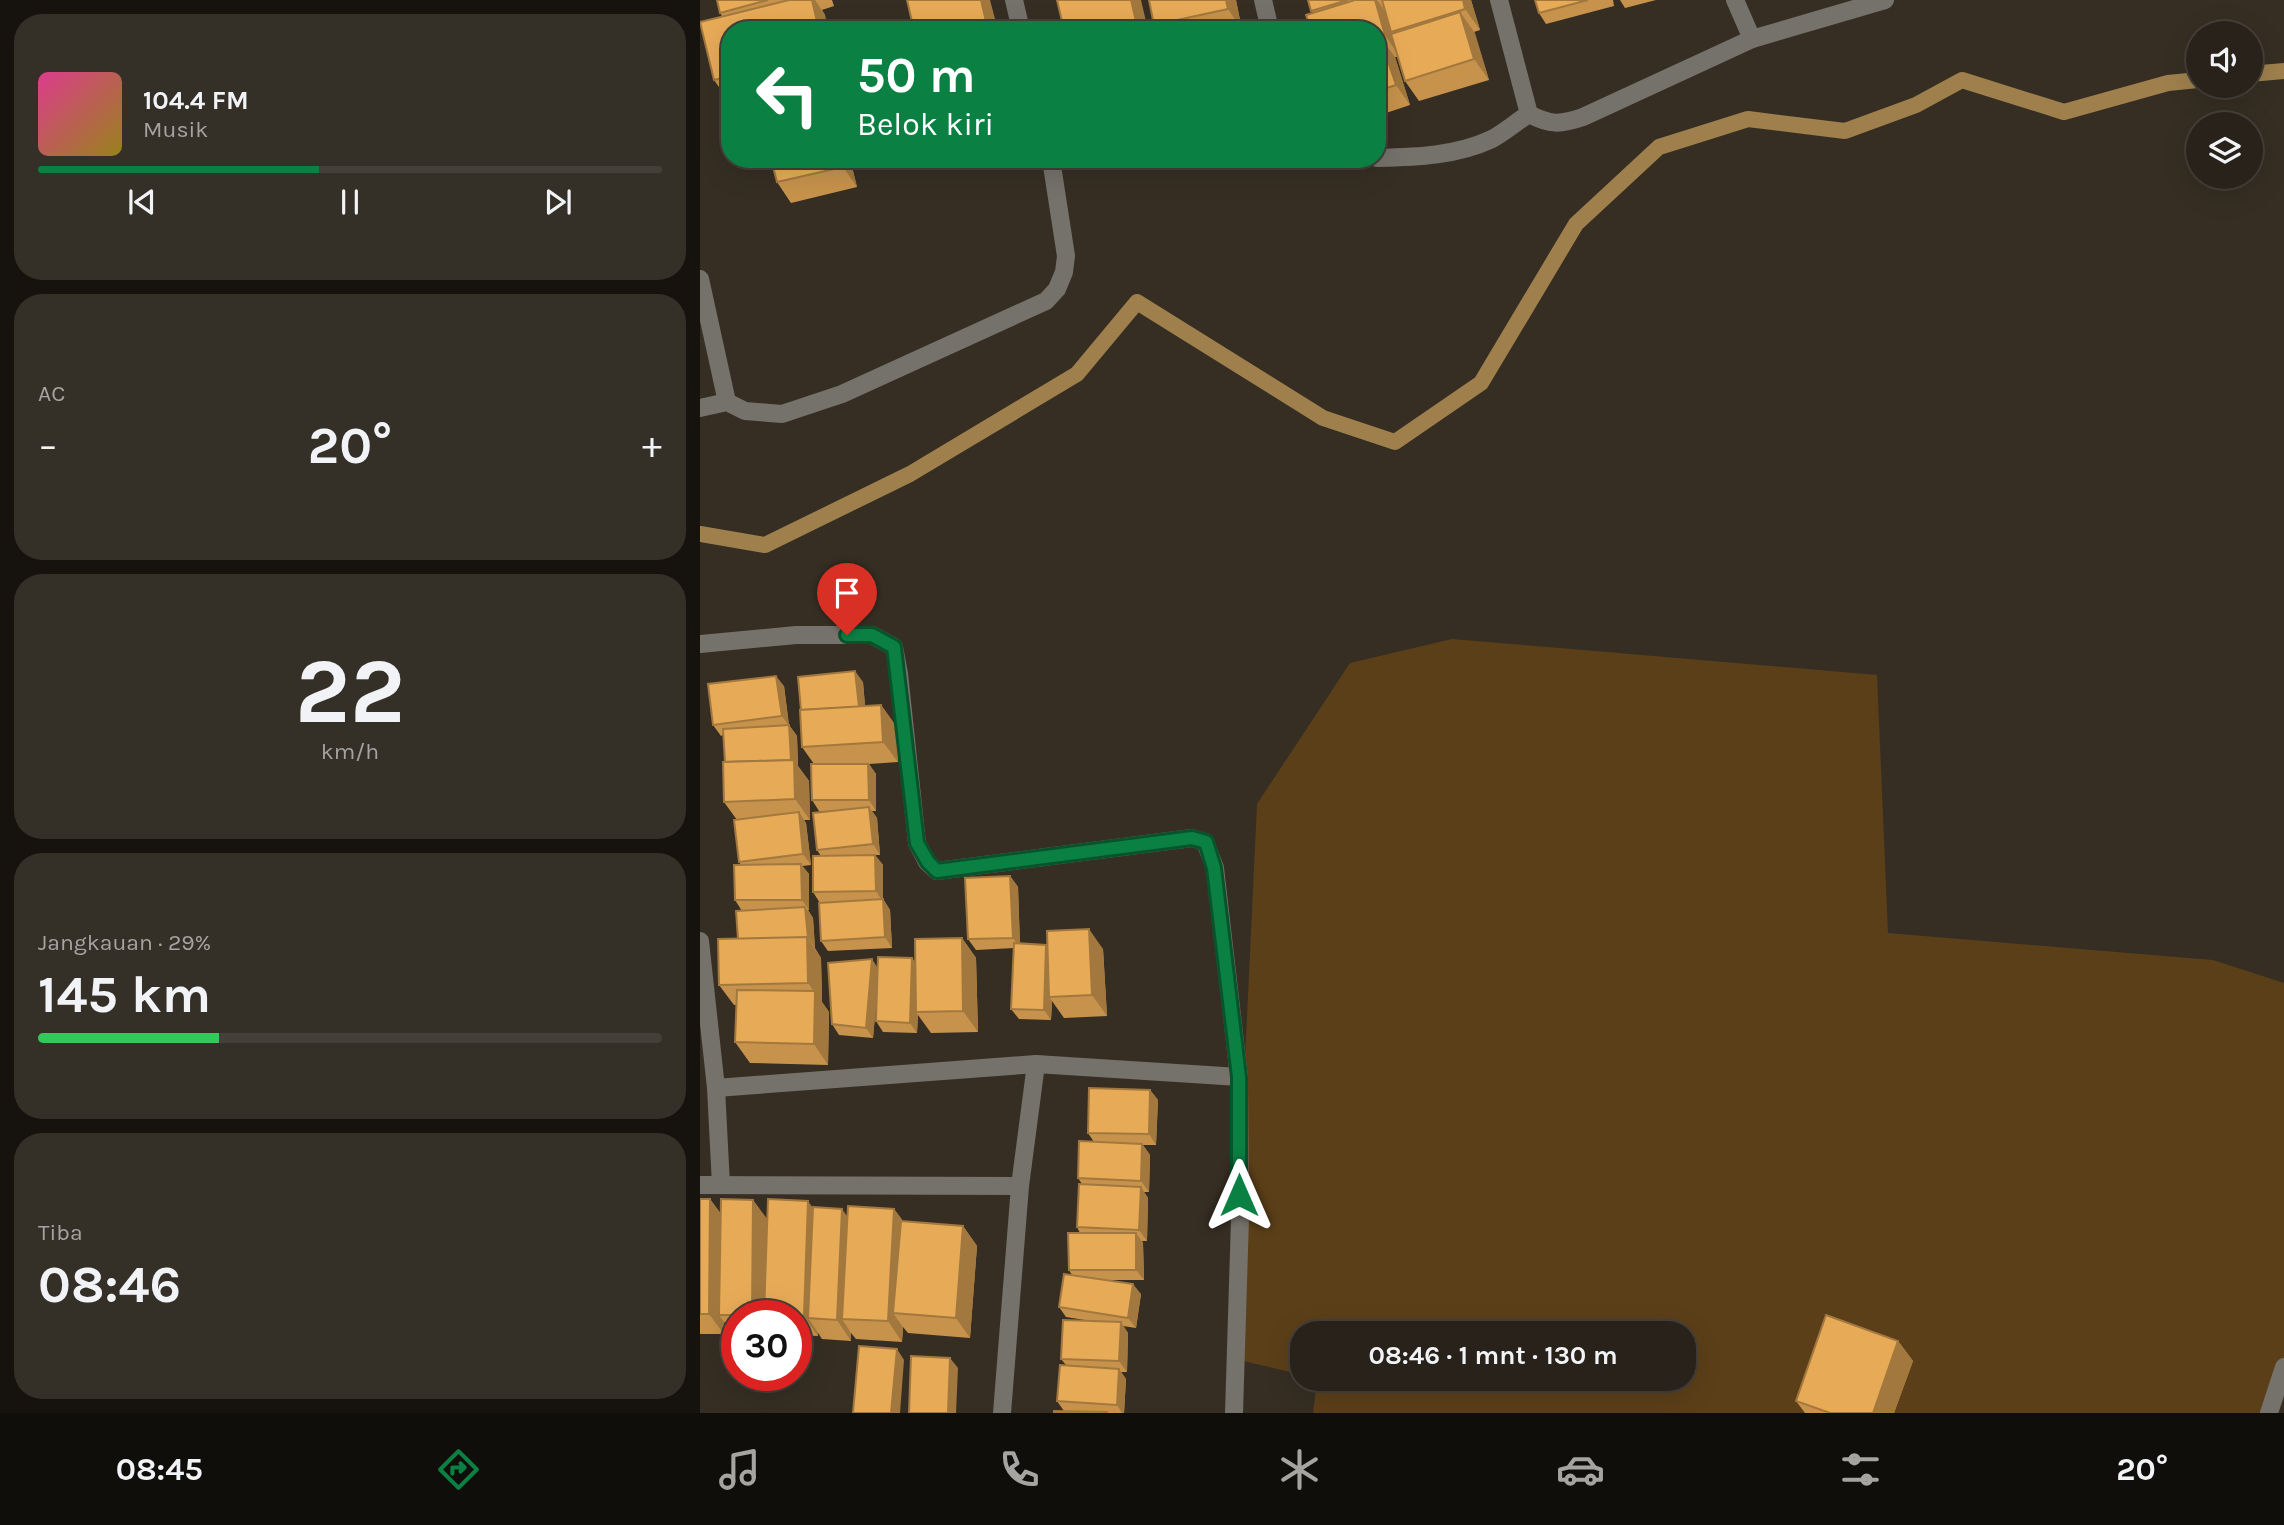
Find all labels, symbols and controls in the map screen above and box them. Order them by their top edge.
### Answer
map controls [2186,21,2263,189]
button: sound [2186,21,2263,98]
text: 50 m [857,47,975,104]
icon: left [742,49,833,140]
text: 104.4 FM [143,85,249,116]
text: Belok kiri [857,106,994,143]
button: layers [2186,112,2263,189]
text: Musik [143,116,208,143]
icon: previous [123,183,161,221]
icon: pause [331,183,369,221]
icon: next [539,183,577,221]
text: AC [38,380,65,407]
text: 20° [308,415,392,476]
text: − [38,423,58,468]
text: + [642,423,662,468]
pin [817,563,877,635]
icon: arrive [828,574,866,612]
text: 22 [295,639,405,745]
text: km/h [321,738,379,765]
text: Jangkauan · 29% [38,929,211,956]
text: 145 km [38,964,211,1025]
position arrow [1202,1158,1276,1232]
text: Tiba [38,1219,83,1246]
text: 08:46 [38,1254,181,1315]
speed limit sign: 30 [721,1300,812,1391]
text: 08:46 · 1 mnt · 130 m [1368,1340,1618,1371]
icon: directions [434,1445,483,1494]
icon: music [715,1445,764,1494]
icon: phone [995,1445,1044,1494]
icon: climate [1275,1445,1324,1494]
icon: car [1556,1445,1605,1494]
icon: filters [1836,1445,1885,1494]
text: 08:45 [116,1451,203,1488]
text: 20° [2116,1451,2168,1488]

